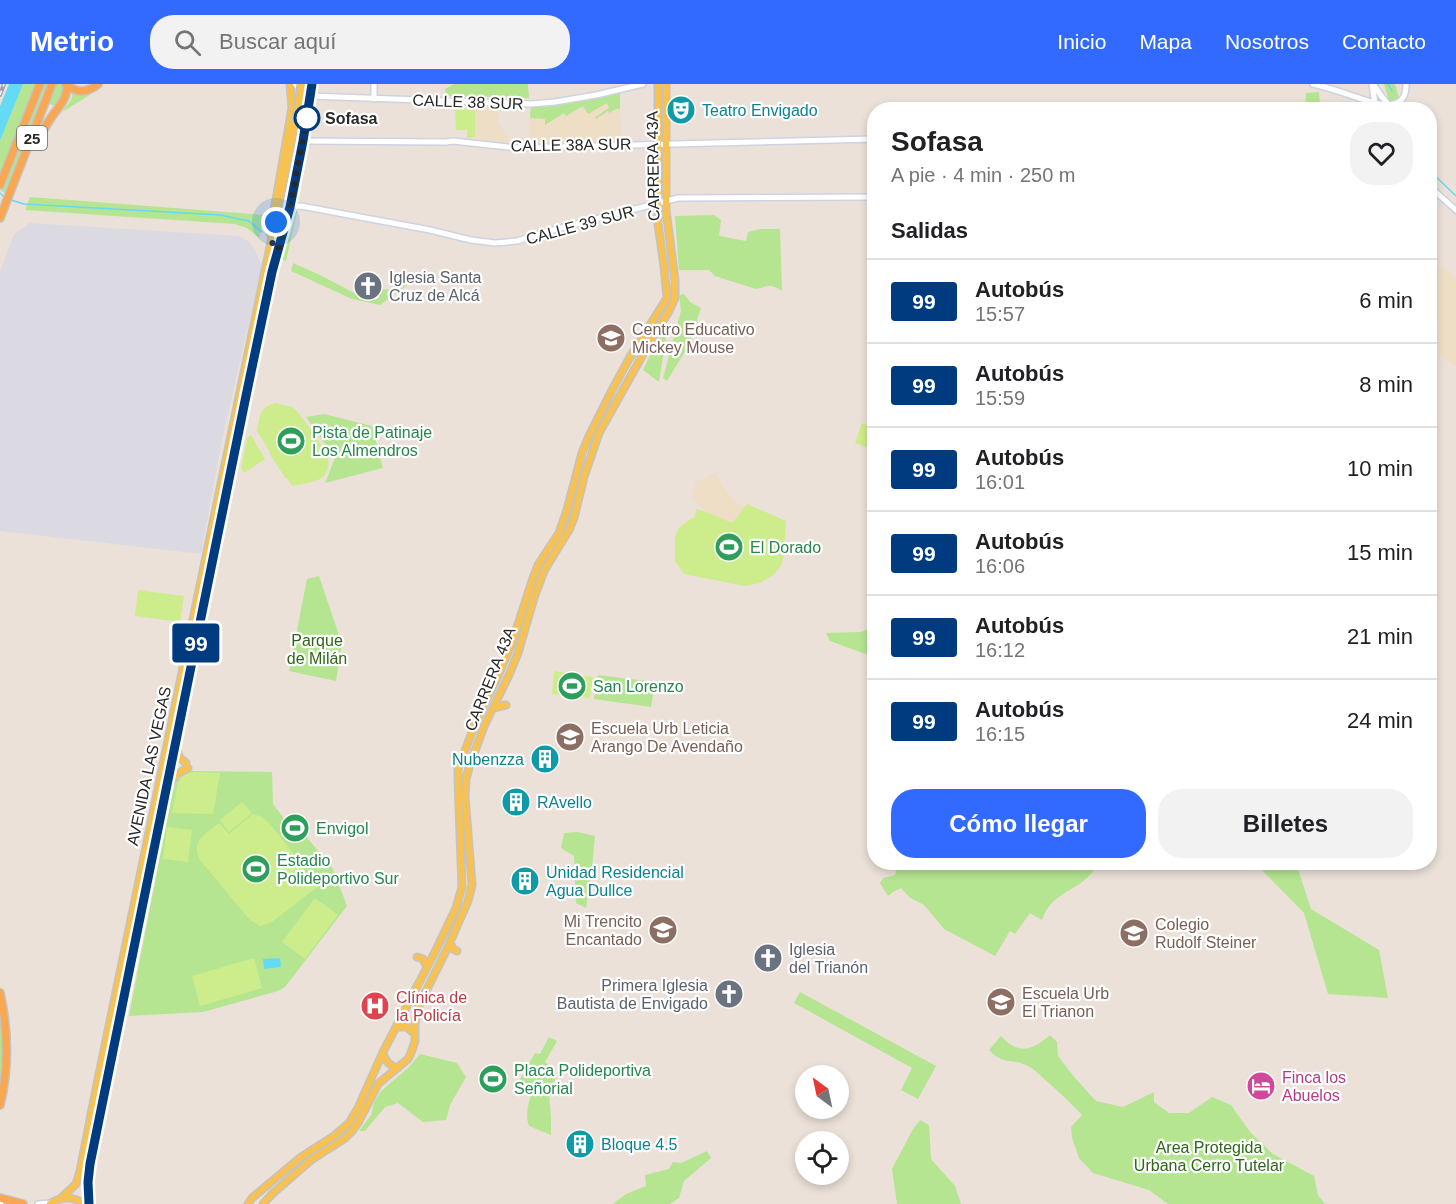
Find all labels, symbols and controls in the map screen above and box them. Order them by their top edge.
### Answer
search box [150,15,570,69]
text: Metrio [30,26,114,57]
icon: search [171,26,204,59]
text: Buscar aquí [219,29,336,54]
text: Inicio [1057,30,1106,53]
text: Mapa [1139,30,1192,53]
text: Nosotros [1225,30,1309,53]
text: Contacto [1342,30,1426,53]
street label: CALLE 38 SUR [412,92,524,112]
theatre icon: Teatro Envigado [665,94,697,126]
place label: Teatro Envigado [702,102,818,119]
marker: Sofasa [294,105,320,131]
place label: Sofasa [325,110,378,127]
street label: CARRERA 43A [644,110,662,221]
button: heart [1350,122,1413,185]
road number: 25 [17,126,47,150]
text: Sofasa [891,126,983,157]
street label: CALLE 38A SUR [510,135,632,155]
text: A pie · 4 min · 250 m [891,164,1076,186]
street label: CALLE 39 SUR [524,202,636,248]
your location [261,207,291,237]
text: Salidas [891,218,968,243]
place label: Iglesia Santa Cruz de Alcá [389,269,482,304]
church icon: Iglesia Santa Cruz de Alcá [352,270,384,302]
text: Autobús [975,277,1064,302]
text: 6 min [1359,288,1413,313]
text: 99 [912,290,936,313]
text: 15:57 [975,303,1025,325]
place label: Centro Educativo Mickey Mouse [632,321,755,356]
school or university icon: Centro Educativo Mickey Mouse [595,322,627,354]
text: Autobús [975,361,1064,386]
text: 8 min [1359,372,1413,397]
text: 99 [912,374,936,397]
text: 15:59 [975,387,1025,409]
place label: Pista de Patinaje Los Almendros [312,424,432,459]
sports icon: Pista de Patinaje Los Almendros [275,425,307,457]
text: Autobús [975,445,1064,470]
text: 10 min [1347,456,1413,481]
text: 99 [912,458,936,481]
text: 16:01 [975,471,1025,493]
text: Autobús [975,529,1064,554]
sports icon: El Dorado [713,531,745,563]
place label: El Dorado [750,539,821,556]
text: 15 min [1347,540,1413,565]
text: 99 [912,542,936,565]
text: 16:06 [975,555,1025,577]
text: Autobús [975,613,1064,638]
line badge: 99 [169,624,223,662]
street label: CARRERA 43A [461,624,519,733]
text: 21 min [1347,624,1413,649]
text: 99 [912,626,936,649]
text: 99 [184,632,208,655]
park label: Parque de Milán [287,632,347,667]
text: 16:12 [975,639,1025,661]
sports icon: San Lorenzo [556,670,588,702]
place label: San Lorenzo [593,678,684,695]
street label: AVENIDA LAS VEGAS [124,685,174,847]
text: Autobús [975,697,1064,722]
text: 24 min [1347,708,1413,733]
text: 99 [912,710,936,733]
place label: Escuela Urb Leticia Arango De Avendaño [591,720,743,755]
school or university icon: Escuela Urb Leticia Arango De Avendaño [554,721,586,753]
text: 16:15 [975,723,1025,745]
building icon: Nubenzza [529,743,561,775]
place label: Nubenzza [452,751,524,768]
building icon: RAvello [500,786,532,818]
button: Cómo llegar [891,789,1146,858]
button: Billetes [1158,789,1413,858]
place label: RAvello [537,794,592,811]
sports icon: Envigol [279,812,311,844]
place label: Envigol [316,820,368,837]
place label: Estadio Polideportivo Sur [277,852,400,887]
sports icon: Estadio Polideportivo Sur [240,853,272,885]
place label: Unidad Residencial Agua Dullce [546,864,684,899]
building icon: Unidad Residencial Agua Dullce [509,865,541,897]
place label: Mi Trencito Encantado [564,913,642,948]
school or university icon: Mi Trencito Encantado [647,914,679,946]
place label: Colegio Rudolf Steiner [1155,916,1257,951]
school or university icon: Colegio Rudolf Steiner [1118,917,1150,949]
place label: Iglesia del Trianón [789,941,868,976]
church icon: Iglesia del Trianón [752,942,784,974]
place label: Primera Iglesia Bautista de Envigado [557,977,708,1012]
church icon: Primera Iglesia Bautista de Envigado [713,978,745,1010]
place label: Escuela Urb El Trianon [1022,985,1109,1020]
school or university icon: Escuela Urb El Trianon [985,986,1017,1018]
place label: Clínica de la Policía [396,989,467,1024]
hospital icon: Clínica de la Policía [359,990,391,1022]
place label: Placa Polideportiva Señorial [514,1062,651,1097]
sports icon: Placa Polideportiva Señorial [477,1063,509,1095]
north arrow [795,1065,849,1119]
map controls [795,1065,849,1185]
place label: Finca los Abuelos [1282,1069,1346,1104]
hotel icon: Finca los Abuelos [1245,1070,1277,1102]
building icon: Bloque 4.5 [564,1128,596,1160]
button: locate [795,1131,849,1185]
place label: Bloque 4.5 [601,1136,678,1153]
park label: Area Protegida Urbana Cerro Tutelar [1134,1139,1285,1174]

